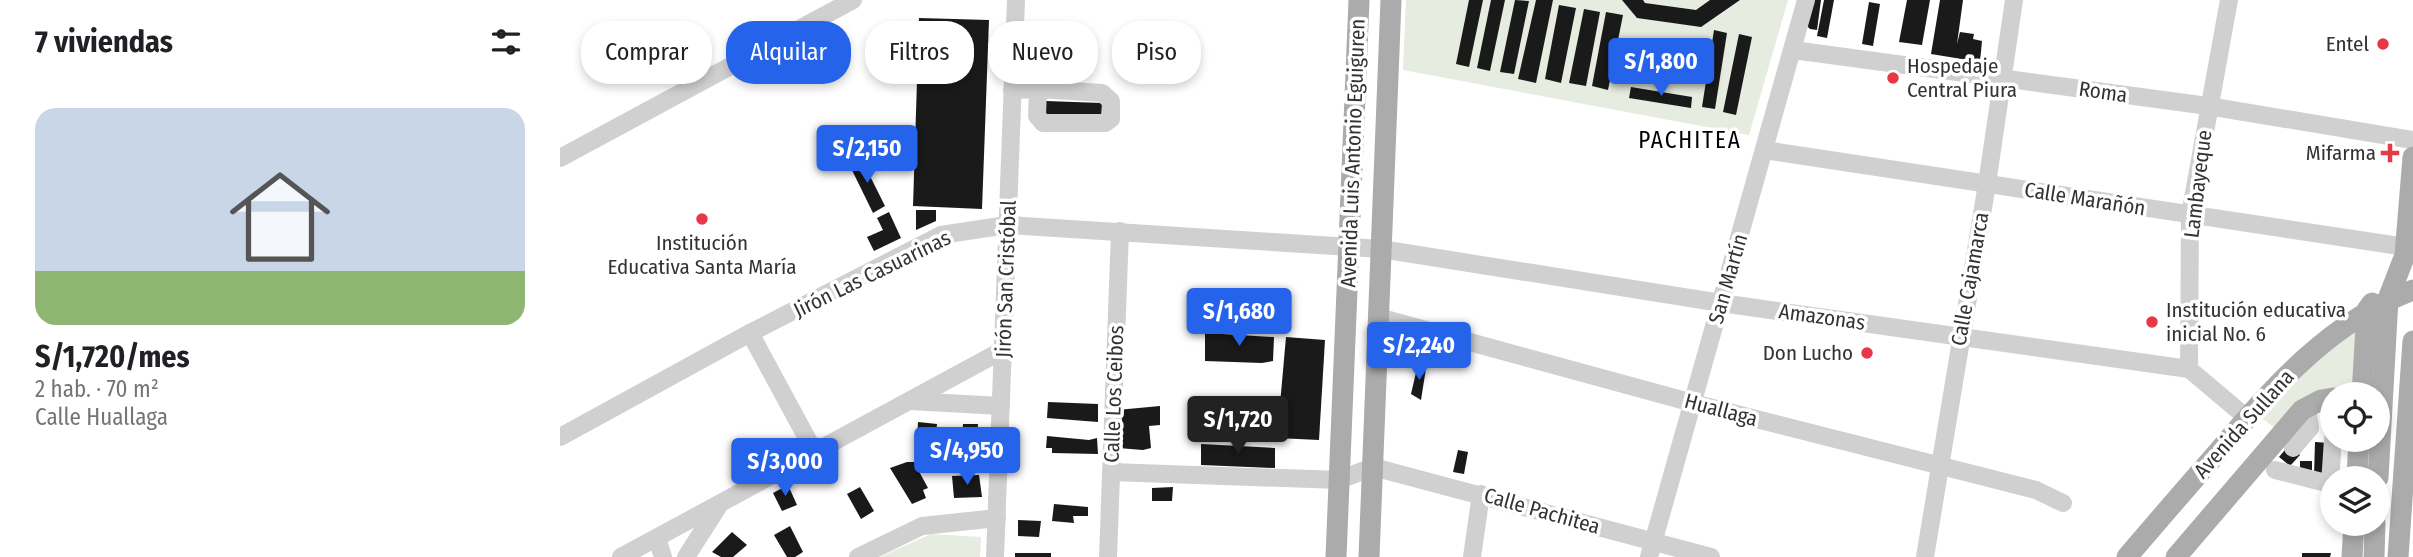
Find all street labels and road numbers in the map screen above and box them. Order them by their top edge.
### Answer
street label: Avenida Luis Antonio Eguiguren [1335,18,1371,288]
street label: Roma [2077,76,2129,108]
street label: Lambayeque [2178,128,2218,240]
street label: Calle Marañón [2023,177,2147,221]
street label: Jirón San Cristóbal [990,199,1022,358]
street label: Calle Cajamarca [1945,210,1995,348]
street label: Jirón Las Casuarinas [789,225,955,323]
street label: San Martín [1703,231,1753,327]
street label: Amazonas [1777,298,1867,336]
street label: Calle Los Ceibos [1099,325,1129,463]
street label: Avenida Sullana [2188,364,2300,484]
street label: Huallaga [1682,388,1760,432]
street label: Calle Pachitea [1481,482,1603,540]

